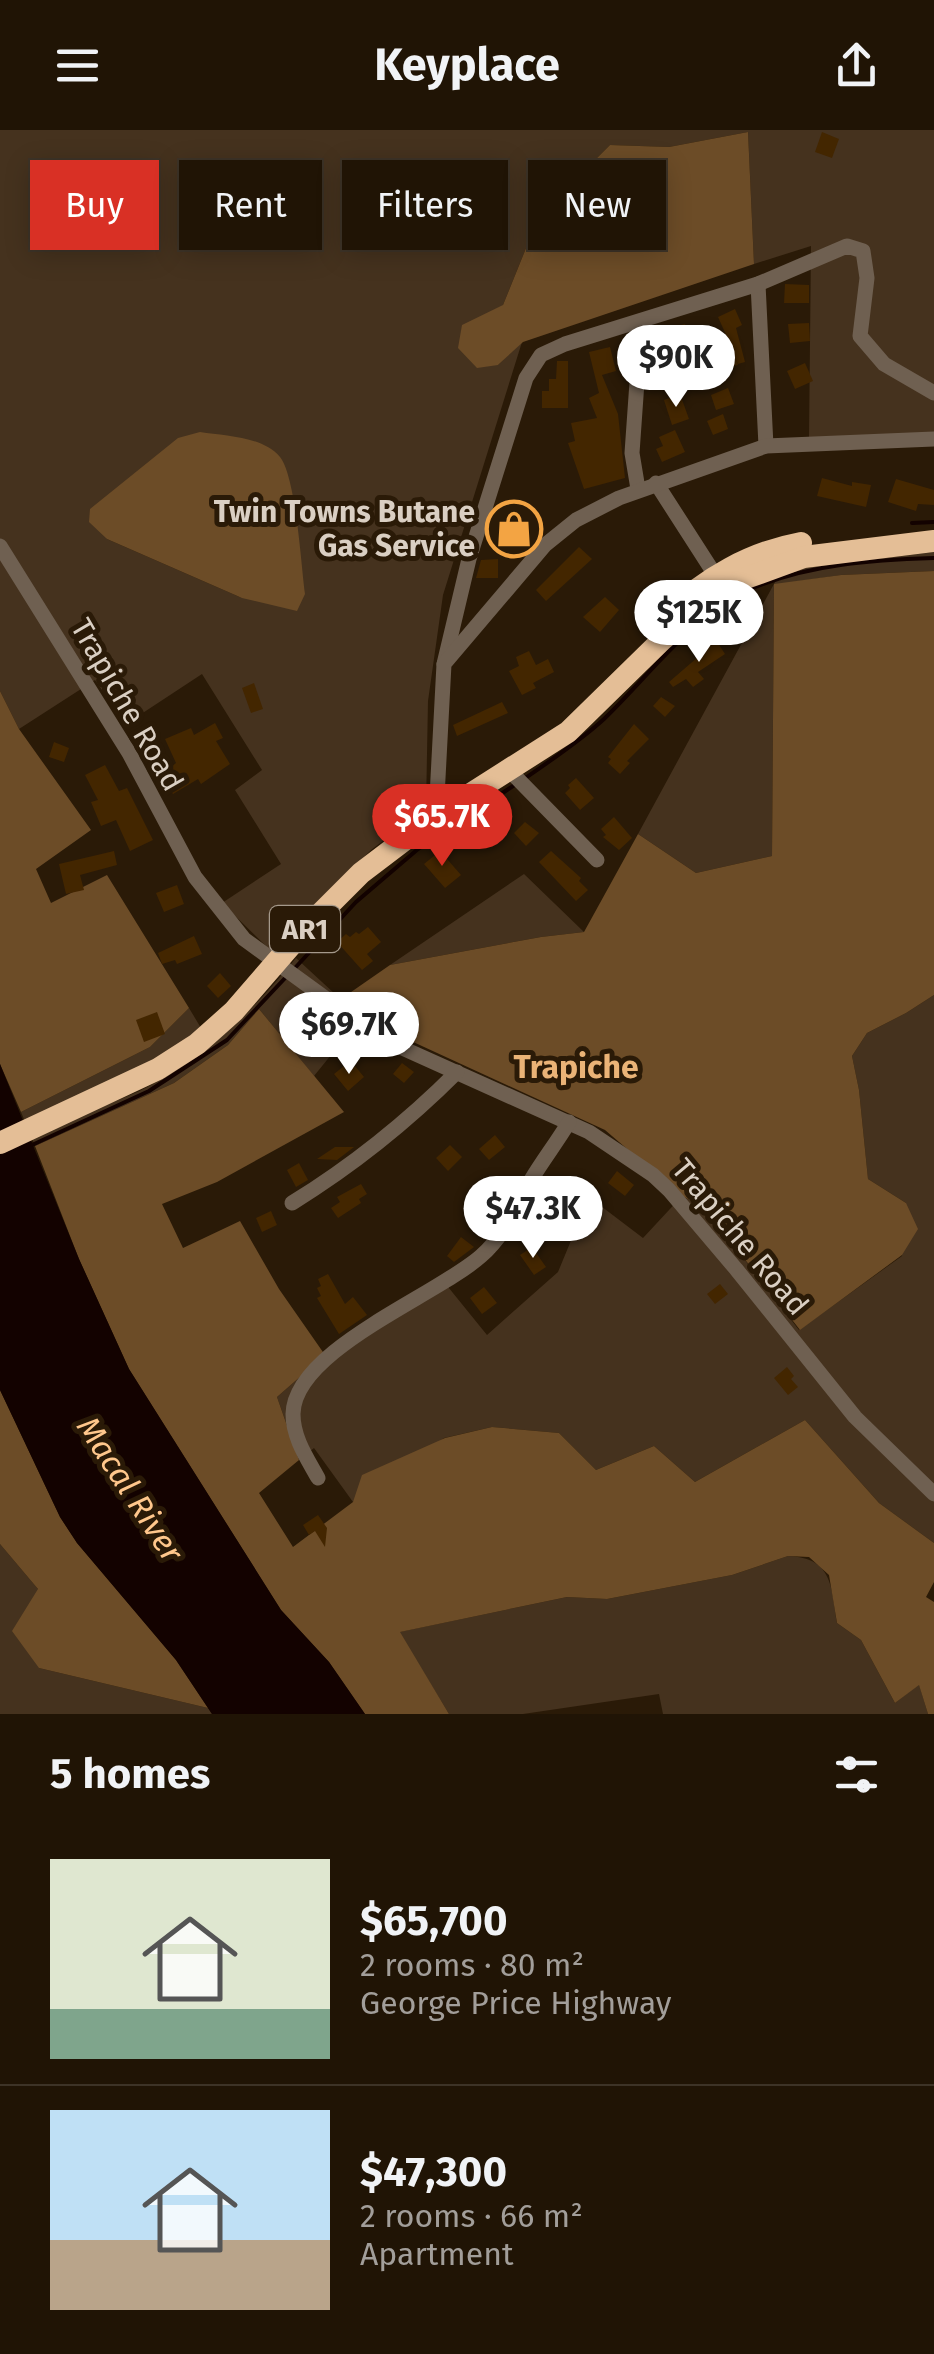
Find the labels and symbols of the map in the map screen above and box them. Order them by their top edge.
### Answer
pin: $90K [617,325,735,410]
place label: Twin Towns Butane Gas Service [214,494,475,564]
shop icon: Twin Towns Butane Gas Service [484,499,544,559]
pin: $125K [629,580,769,665]
street label: Trapiche Road [63,612,191,798]
pin: $65.7K [361,784,523,869]
road number: AR1 [270,906,340,952]
pin: $69.7K [268,992,430,1077]
district label: Trapiche [513,1048,639,1086]
street label: Trapiche Road [664,1151,816,1323]
pin: $47.3K [452,1176,614,1261]
water label: Macal River [69,1409,192,1570]

